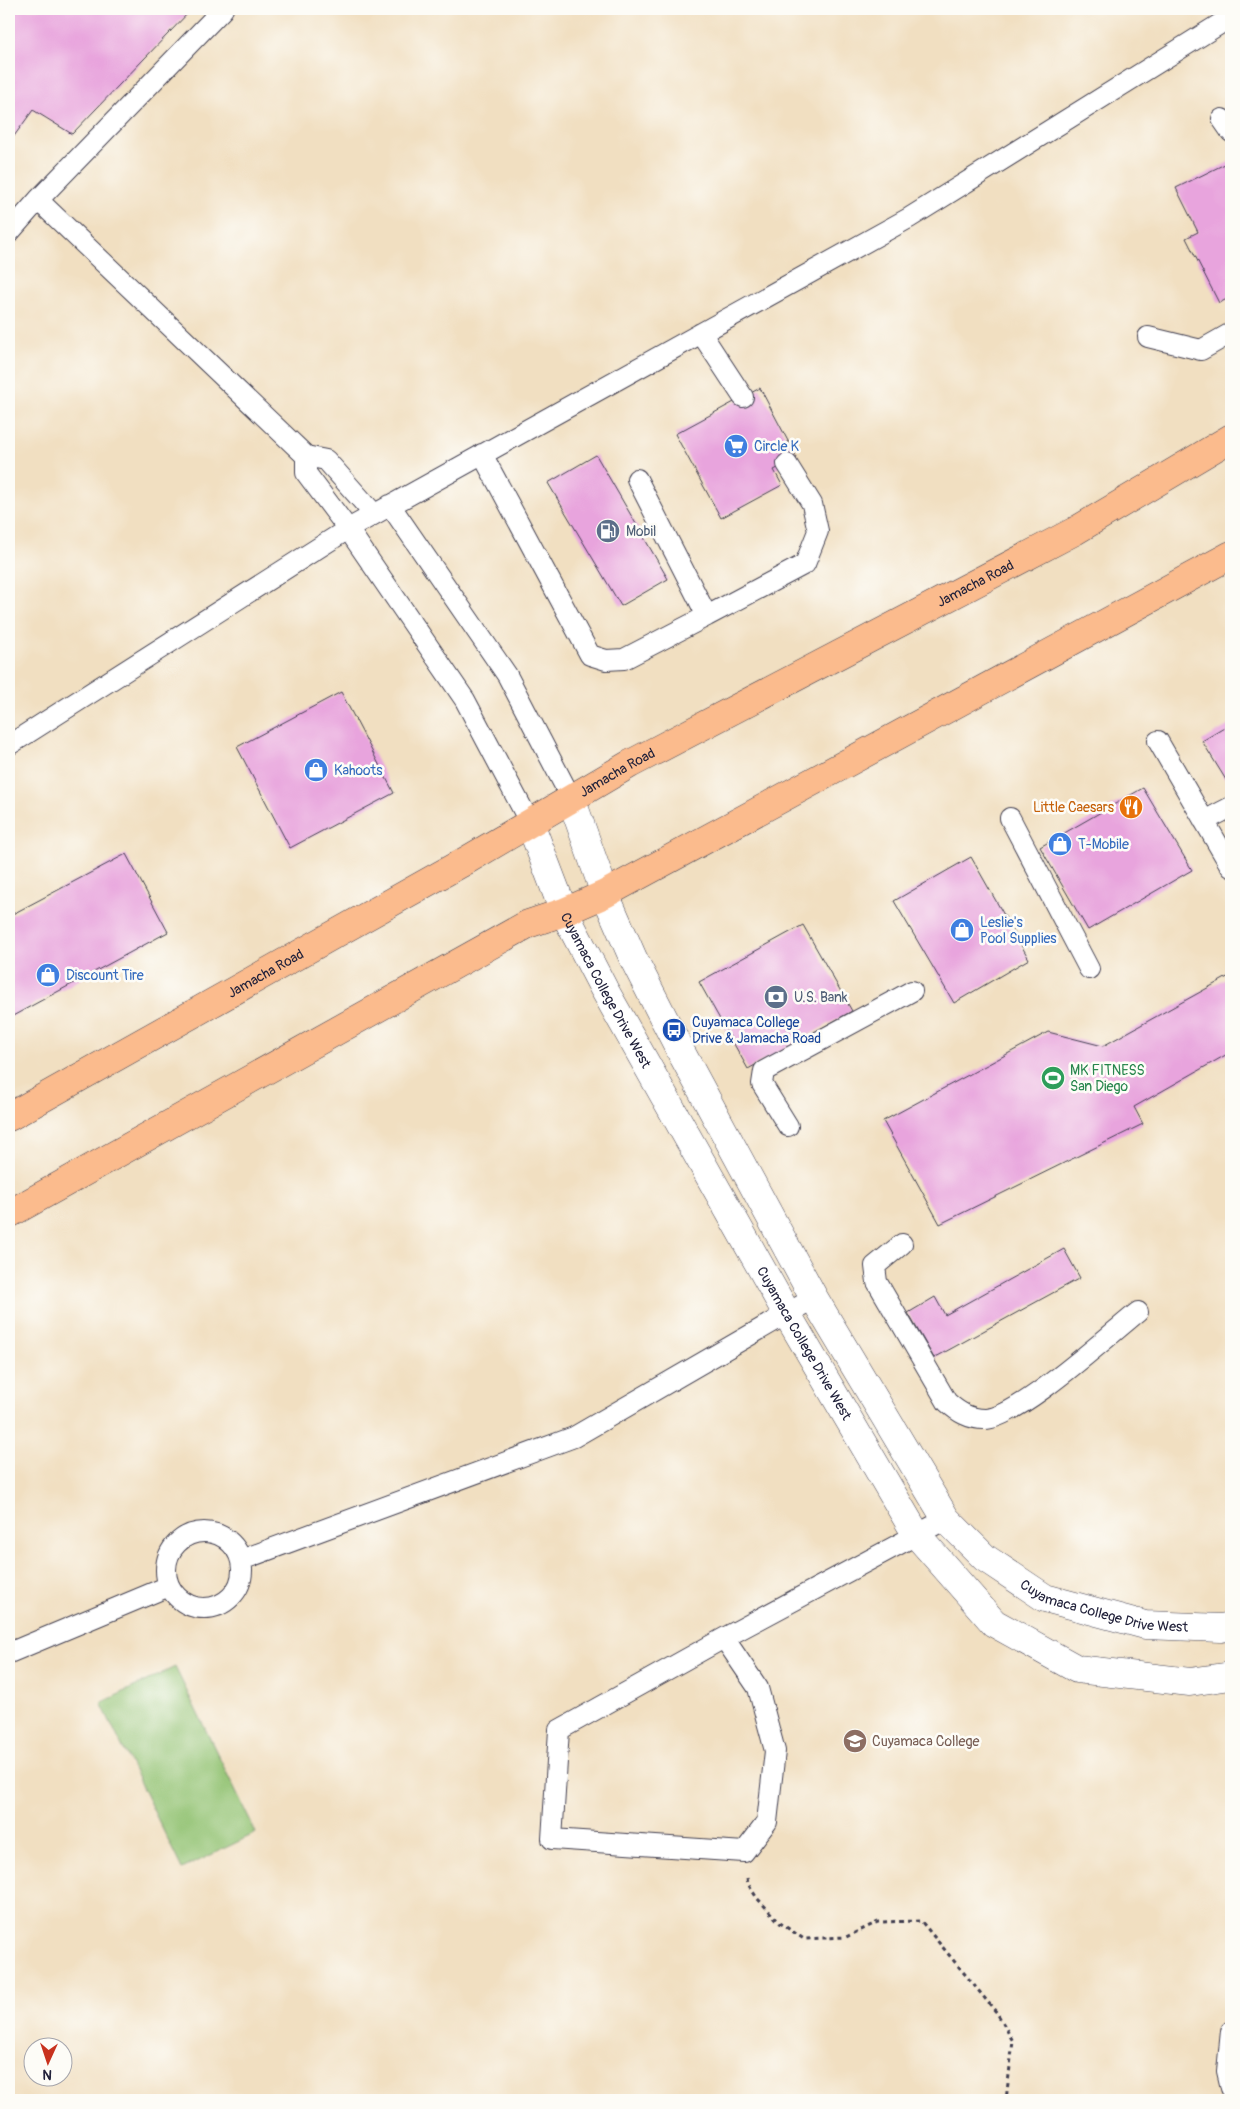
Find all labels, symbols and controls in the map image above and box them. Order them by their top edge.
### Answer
supermarket icon: Circle K [723,433,749,459]
place label: Circle K [754,438,800,455]
fuel station icon: Mobil [595,518,621,544]
place label: Mobil [626,523,656,540]
street label: Jamacha Road [934,556,1017,610]
street label: Jamacha Road [576,744,658,801]
shop icon: Kahoots [303,757,329,783]
place label: Kahoots [334,762,383,779]
restaurant icon: Little Caesars [1118,794,1144,820]
place label: Little Caesars [1033,799,1115,816]
shop icon: T-Mobile [1047,831,1073,857]
place label: T-Mobile [1078,836,1129,853]
street label: Cuyamaca College Drive West [557,909,655,1071]
place label: Leslie's Pool Supplies [980,914,1057,947]
shop icon: Leslie's Pool Supplies [949,917,975,943]
street label: Jamacha Road [224,945,306,1001]
shop icon: Discount Tire [35,962,61,988]
place label: Discount Tire [66,967,144,984]
bank icon: U.S. Bank [763,984,789,1010]
place label: U.S. Bank [794,989,848,1006]
place label: Cuyamaca College Drive & Jamacha Road [692,1014,821,1047]
bus stop icon: Cuyamaca College Drive & Jamacha Road [661,1017,687,1043]
place label: MK FITNESS San Diego [1070,1062,1145,1095]
sports icon: MK FITNESS San Diego [1040,1065,1066,1091]
street label: Cuyamaca College Drive West [753,1263,856,1423]
street label: Cuyamaca College Drive West [1017,1576,1189,1635]
school or university icon: Cuyamaca College [842,1728,868,1754]
place label: Cuyamaca College [872,1733,980,1750]
north arrow [22,2036,72,2086]
text: N [42,2066,53,2083]

